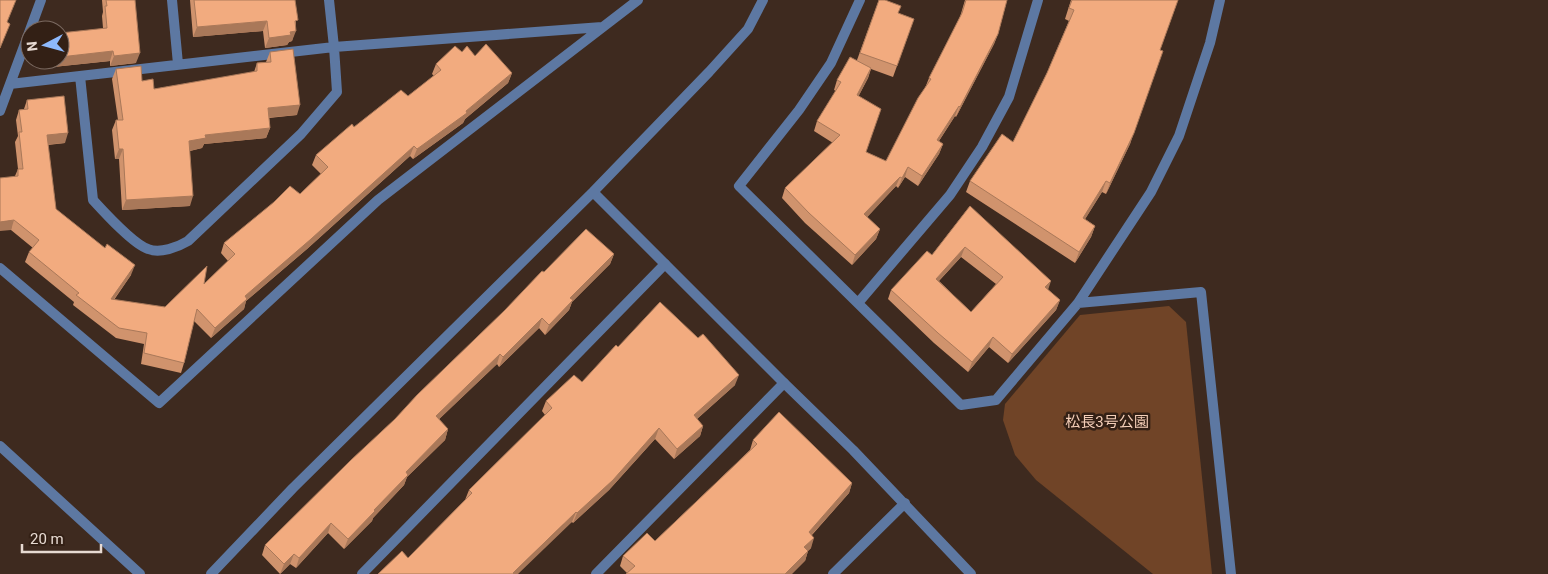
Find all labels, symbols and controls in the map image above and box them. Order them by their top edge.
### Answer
north arrow [20,20,70,70]
text: N [24,41,41,52]
park label: 松長3号公園 [1065,413,1149,431]
scale bar [22,522,101,554]
text: 20 m [30,530,64,548]

